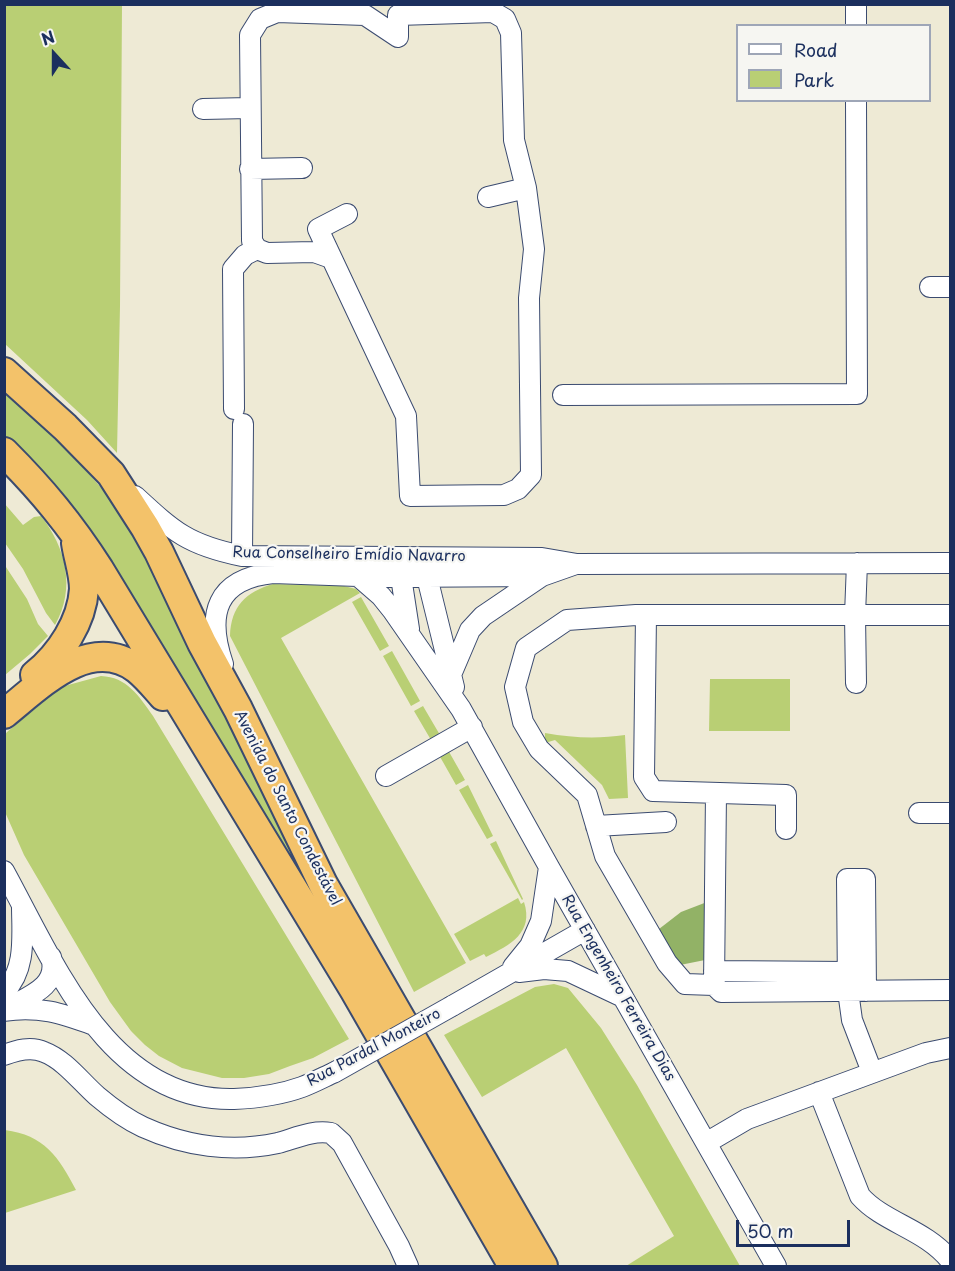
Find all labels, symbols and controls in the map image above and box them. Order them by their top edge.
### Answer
north arrow [24,24,84,84]
text: N [37,24,58,51]
legend [736,24,931,102]
text: Road [794,36,838,63]
text: Park [794,66,834,93]
street label: Rua Conselheiro Emídio Navarro [232,544,466,566]
street label: Avenida do Santo Condestável [230,707,344,909]
street label: Rua Engenheiro Ferreira Dias [557,892,679,1084]
street label: Rua Pardal Monteiro [304,1005,444,1091]
scale bar [739,1208,853,1246]
text: 50 m [747,1217,794,1244]

